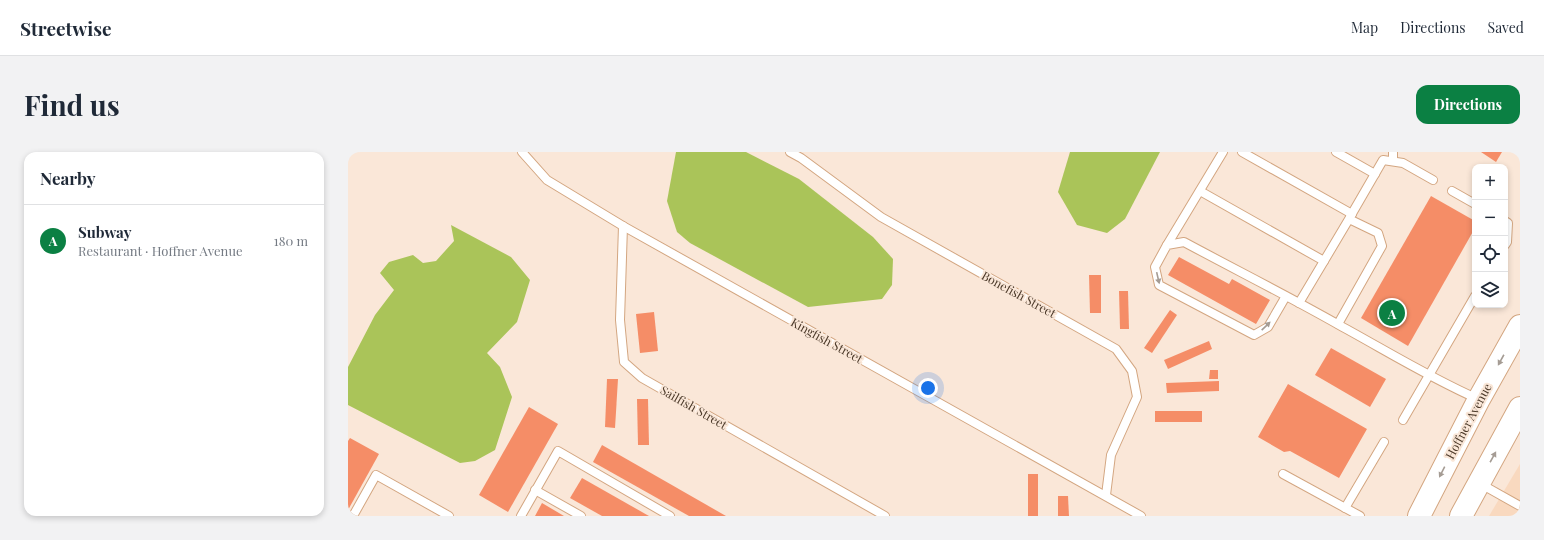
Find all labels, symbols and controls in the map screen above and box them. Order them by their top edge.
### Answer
text: Streetwise [20,15,112,41]
text: Map [1351,18,1378,37]
text: Directions [1400,18,1466,37]
text: Saved [1488,18,1524,37]
button: Directions [1416,85,1520,124]
text: Find us [24,86,120,123]
map controls [1472,164,1508,308]
button: + [1472,164,1508,200]
text: Nearby [40,167,95,189]
button: − [1472,200,1508,236]
text: Subway [78,222,132,242]
text: A [49,232,57,249]
text: 180 m [274,232,308,249]
button: locate [1472,236,1508,272]
text: Restaurant · Hoffner Avenue [78,242,243,259]
street label: Bonefish Street [979,267,1060,321]
one-way arrow [1155,272,1161,284]
button: layers [1472,272,1508,308]
pin: A [1379,298,1405,328]
street label: Kingfish Street [788,314,866,367]
one-way arrow [1261,322,1271,331]
one-way arrow [1497,354,1504,366]
your location [918,378,938,398]
street label: Hoffner Avenue [1441,380,1495,462]
street label: Sailfish Street [658,381,731,433]
one-way arrow [1490,451,1497,463]
one-way arrow [1439,466,1445,477]

